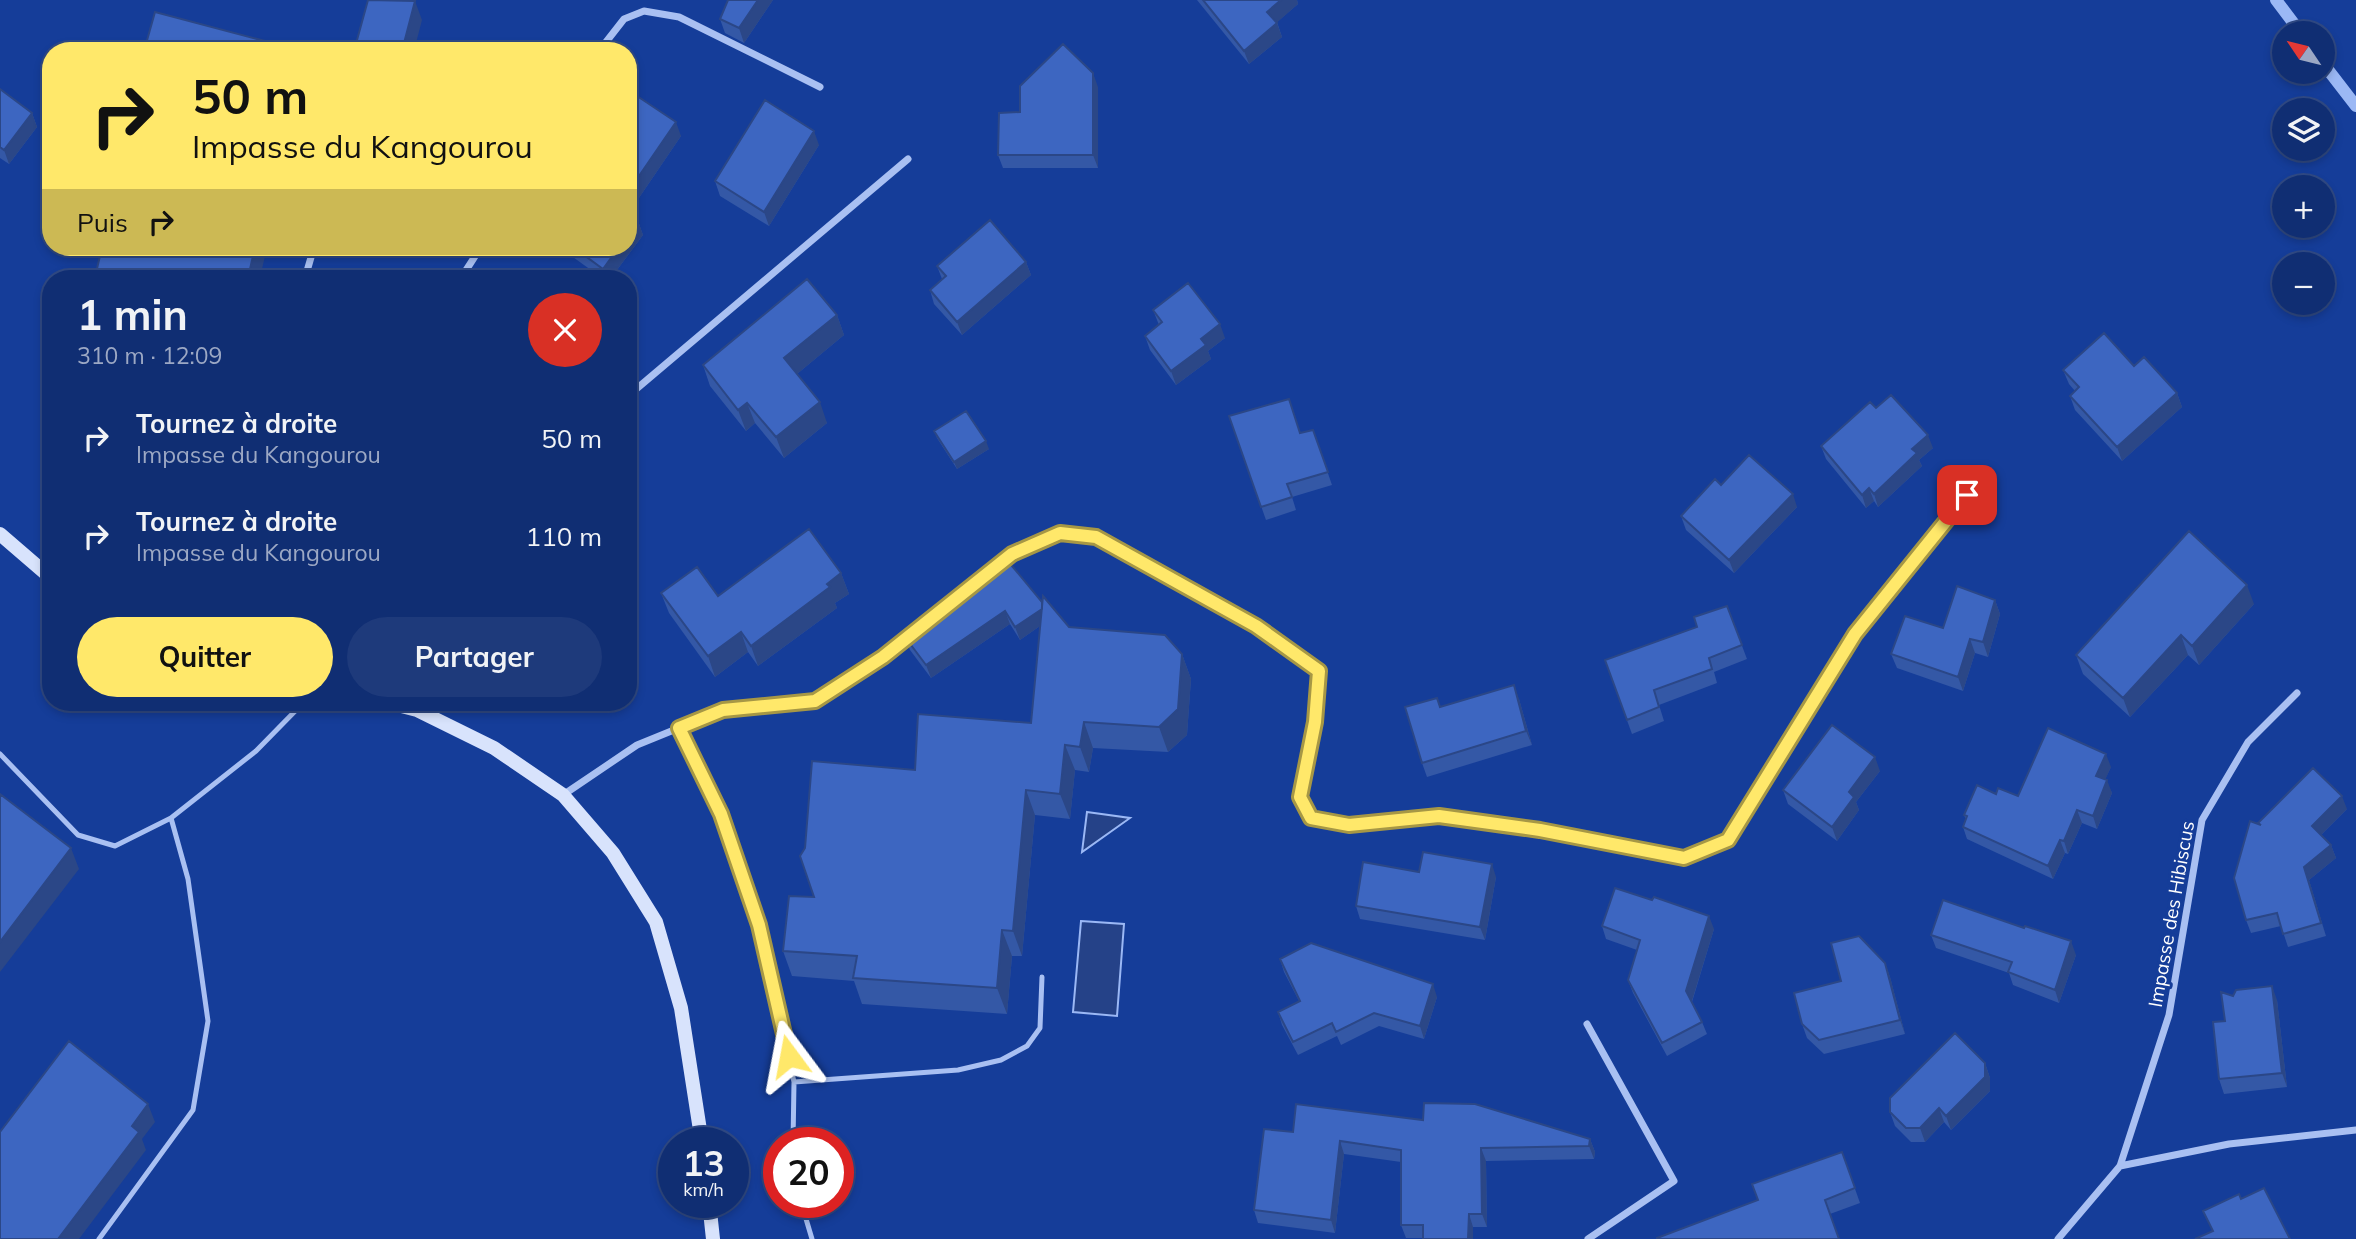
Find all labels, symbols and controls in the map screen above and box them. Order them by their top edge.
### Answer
north arrow [2272,21,2334,84]
map controls [2272,21,2335,315]
text: 50 m [192,65,308,126]
icon: right [77,70,168,161]
button: layers [2272,98,2335,161]
text: Impasse du Kangourou [192,126,533,166]
button: + [2272,175,2335,238]
icon: right [142,203,180,241]
text: Puis [77,206,128,239]
button: − [2272,252,2335,315]
text: 1 min [77,288,188,341]
button: close [528,293,602,367]
text: 310 m · 12:09 [77,341,222,370]
text: Tournez à droite [136,407,337,440]
icon: right [77,419,115,457]
text: 50 m [541,422,602,455]
text: Impasse du Kangourou [136,440,381,469]
pin [1937,465,1997,525]
icon: arrive [1948,476,1986,514]
text: Tournez à droite [136,505,337,538]
icon: right [77,517,115,555]
text: 110 m [526,520,602,553]
text: Impasse du Kangourou [136,538,381,567]
button: Quitter [77,617,333,697]
button: Partager [347,617,602,697]
street label: Impasse des Hibiscus [2143,819,2199,1009]
position arrow [752,1019,826,1093]
speed limit sign: 20 [763,1127,854,1218]
text: 13 [682,1141,725,1185]
text: km/h [683,1178,724,1201]

